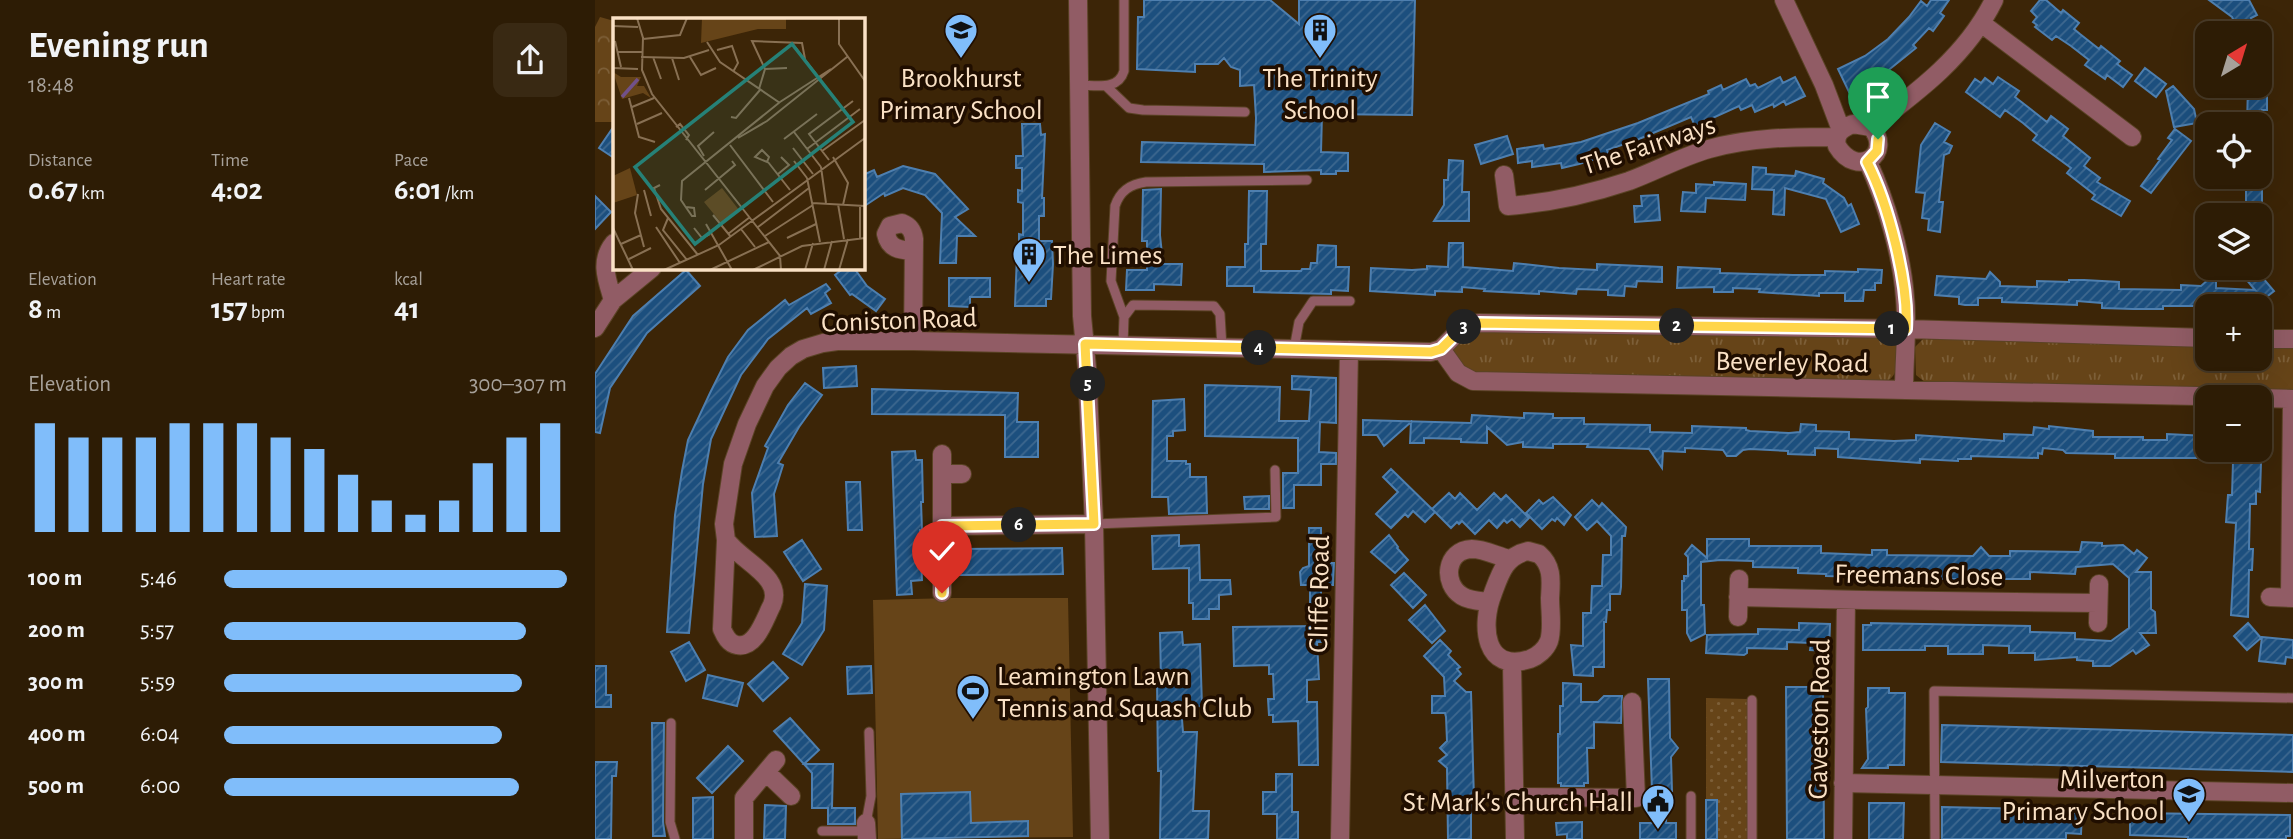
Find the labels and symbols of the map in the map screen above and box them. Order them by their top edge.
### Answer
school or university icon: Brookhurst Primary School [942,11,980,60]
building icon: The Trinity School [1301,11,1339,60]
inset map [613,18,865,270]
north arrow [2195,21,2271,98]
place label: Brookhurst Primary School [879,65,1043,125]
place label: The Trinity School [1262,65,1378,125]
pin [1848,67,1908,139]
street label: The Fairways [1578,111,1719,181]
building icon: The Limes [1010,235,1048,284]
place label: The Limes [1053,242,1163,270]
street label: Coniston Road [821,304,977,338]
pin: 2 [1659,308,1695,344]
pin: 3 [1447,310,1481,344]
pin: 1 [1875,312,1909,346]
pin: 4 [1241,330,1277,366]
street label: Beverley Road [1715,348,1869,378]
pin: 5 [1071,366,1105,402]
pin: 6 [1001,508,1037,542]
pin [912,521,972,593]
street label: Cliffe Road [1305,535,1335,653]
street label: Freemans Close [1834,561,2004,591]
street label: Gaveston Road [1805,639,1835,800]
place label: Leamington Lawn Tennis and Squash Club [997,663,1252,723]
sports icon: Leamington Lawn Tennis and Squash Club [954,672,992,721]
place label: Milverton Primary School [2002,766,2165,826]
school or university icon: Milverton Primary School [2170,775,2208,824]
public building icon: St Mark's Church Hall [1639,782,1677,831]
place label: St Mark's Church Hall [1403,789,1633,817]

